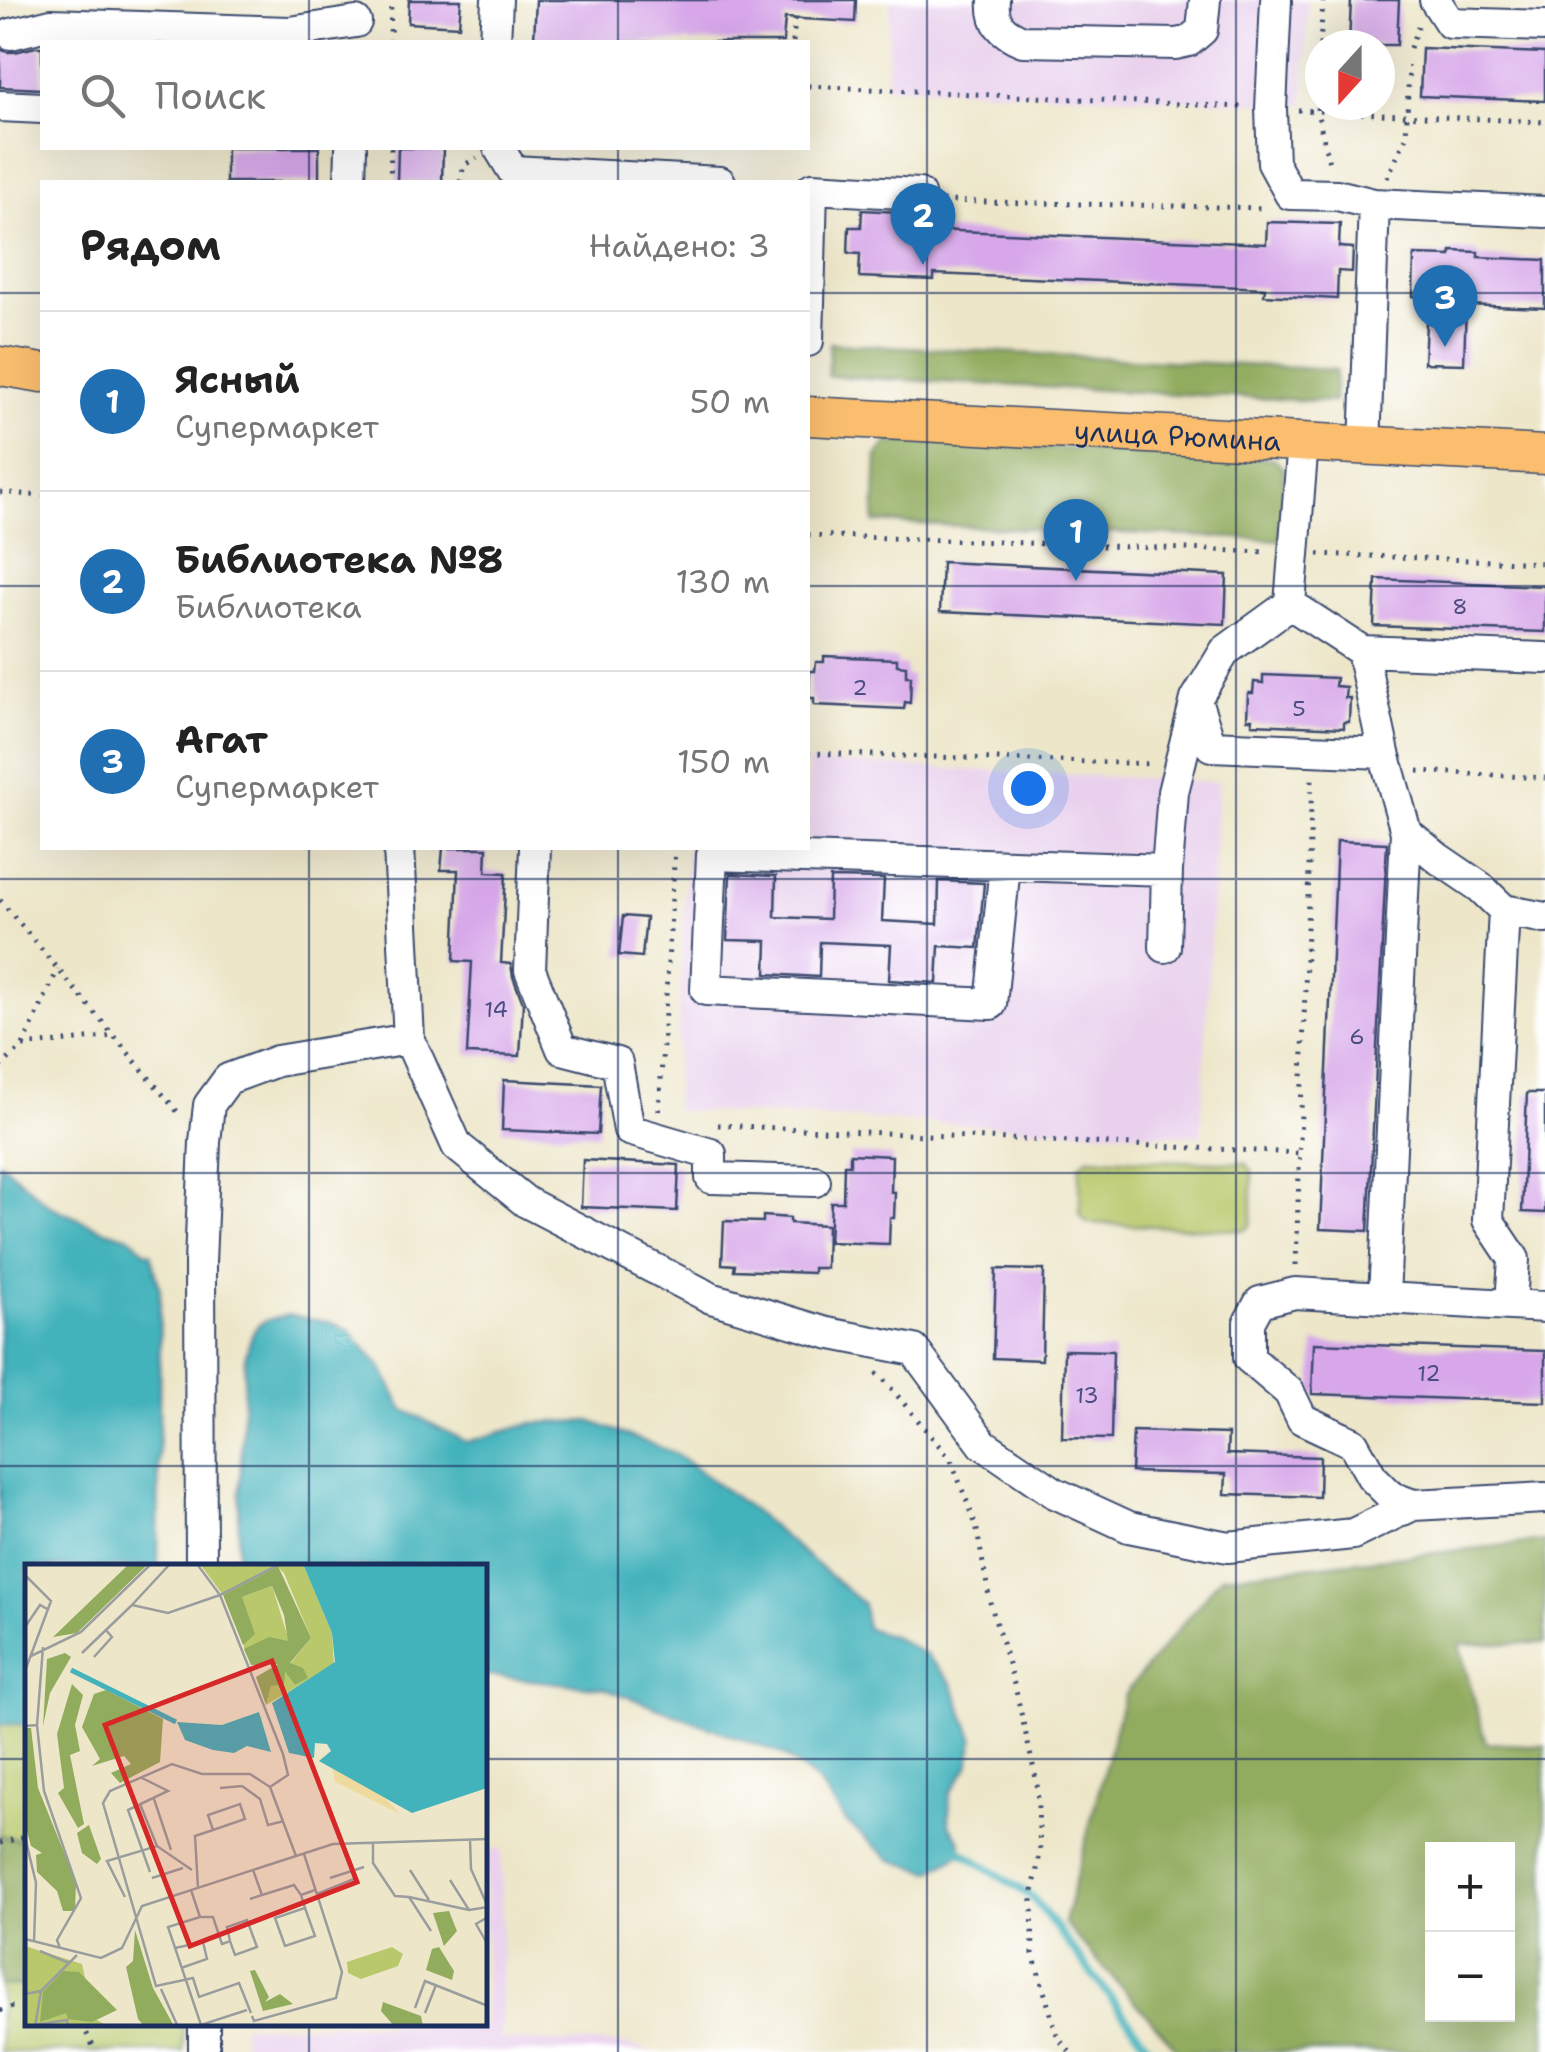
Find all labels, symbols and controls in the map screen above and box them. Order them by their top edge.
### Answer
north arrow [1305,30,1395,120]
search box [40,40,810,150]
icon: search [75,68,130,123]
text: Поиск [155,70,266,121]
pin: 2 [890,182,956,265]
text: Рядом [80,217,221,273]
text: Найдено: 3 [589,224,770,267]
pin: 3 [1412,264,1478,347]
text: Ясный [175,354,300,405]
text: 1 [105,380,120,423]
text: 50 m [690,380,770,423]
text: Супермаркет [175,405,379,448]
street label: улица Рюмина [1073,411,1282,460]
pin: 1 [1044,498,1108,581]
text: Библиотека №8 [175,534,504,585]
text: 2 [101,560,124,603]
text: 130 m [675,560,770,603]
text: Библиотека [175,585,362,628]
house number: 8 [1452,592,1468,621]
house number: 2 [852,673,868,702]
house number: 5 [1292,694,1306,723]
text: Агат [175,714,268,765]
text: 3 [101,740,124,783]
text: 150 m [677,740,770,783]
your location [1003,763,1054,814]
text: Супермаркет [175,765,379,808]
house number: 14 [484,995,508,1024]
house number: 6 [1349,1022,1365,1051]
house number: 12 [1417,1359,1441,1388]
house number: 13 [1075,1381,1099,1410]
inset map [25,1564,488,2027]
map controls [1425,1842,1515,2022]
button: + [1425,1842,1515,1932]
button: − [1425,1932,1515,2022]

